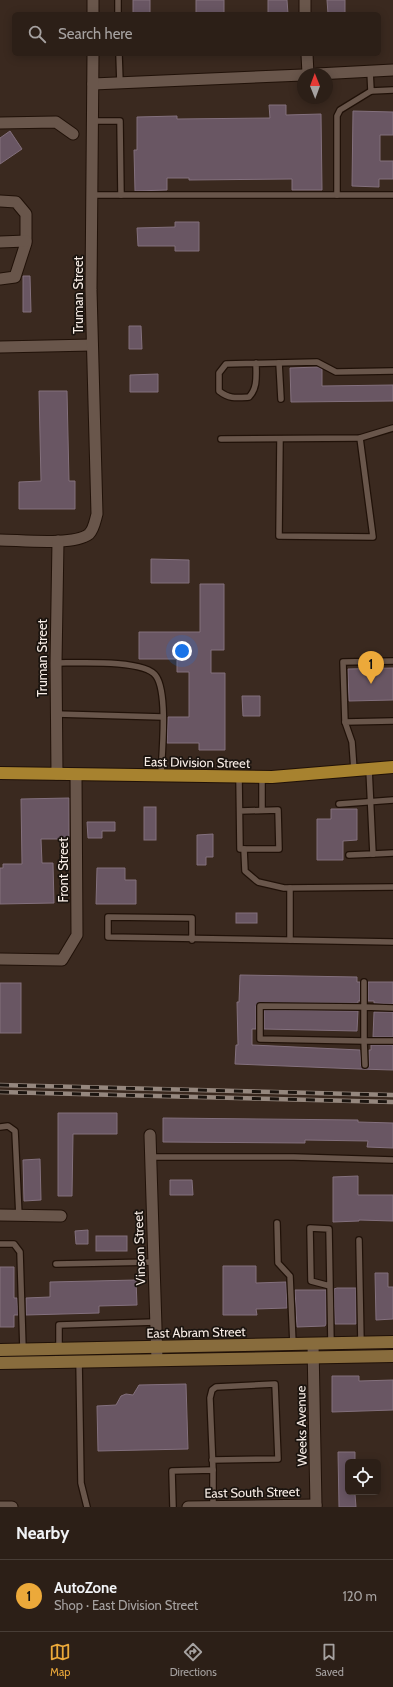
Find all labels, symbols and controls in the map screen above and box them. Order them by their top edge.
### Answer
search box [12,12,381,56]
icon: search [26,23,48,45]
text: Search here [58,25,133,43]
north arrow [297,68,333,104]
street label: Truman Street [70,255,86,334]
street label: Truman Street [34,618,50,697]
your location [172,641,192,661]
pin: 1 [358,651,384,684]
street label: East Division Street [144,753,251,771]
street label: Front Street [55,837,71,903]
street label: Vinson Street [130,1210,148,1286]
street label: East Abram Street [146,1323,246,1341]
street label: Weeks Avenue [292,1385,310,1466]
map controls [345,1459,381,1495]
button: locate [345,1459,381,1495]
street label: East South Street [204,1483,300,1501]
text: Nearby [16,1523,69,1543]
text: AutoZone [54,1579,117,1597]
text: 1 [27,1588,31,1604]
text: 120 m [343,1588,377,1604]
text: Shop · East Division Street [54,1597,198,1613]
tab: Map [49,1641,71,1679]
tab: Directions [170,1641,217,1679]
tab: Saved [315,1641,344,1679]

